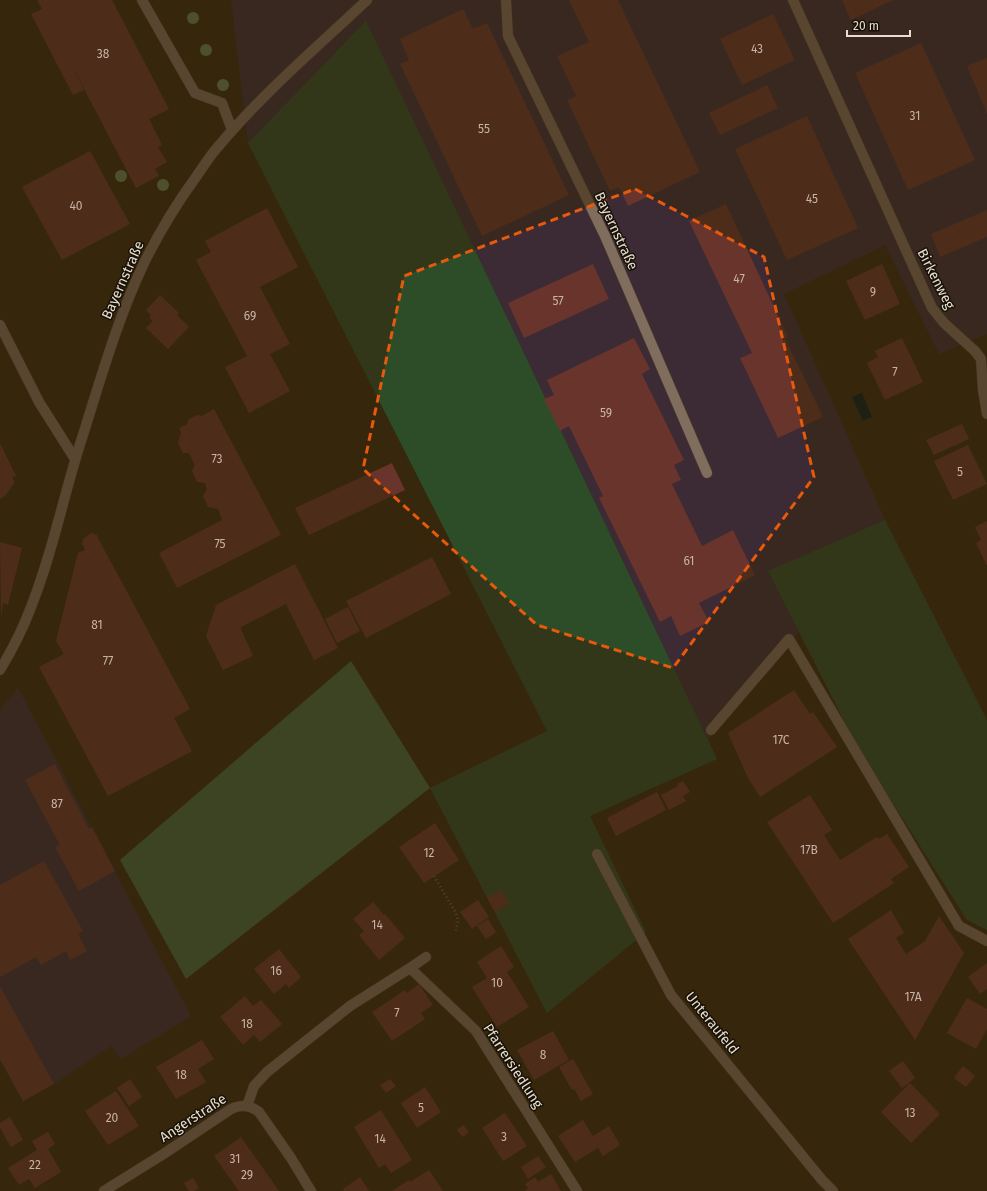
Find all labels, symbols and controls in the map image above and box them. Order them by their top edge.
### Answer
scale bar [847,12,910,38]
text: 20 m [853,19,879,33]
house number: 43 [751,42,763,56]
house number: 38 [97,47,110,61]
house number: 31 [910,109,920,123]
house number: 55 [478,122,490,136]
street label: Bayernstraße [591,189,641,273]
house number: 45 [806,192,818,206]
house number: 40 [69,199,83,213]
street label: Bayernstraße [98,238,148,322]
street label: Birkenweg [914,246,959,313]
house number: 47 [733,272,745,286]
house number: 9 [870,285,876,299]
house number: 57 [552,294,564,308]
house number: 69 [244,309,256,323]
house number: 7 [892,365,898,379]
house number: 59 [600,406,612,420]
house number: 73 [211,452,223,466]
house number: 5 [957,465,963,479]
house number: 75 [214,537,226,551]
house number: 61 [683,554,695,568]
house number: 81 [91,618,103,632]
house number: 77 [103,654,113,668]
house number: 17C [772,733,790,747]
house number: 87 [51,797,63,811]
house number: 17B [800,843,818,857]
house number: 12 [423,846,435,860]
house number: 14 [371,918,383,932]
house number: 16 [270,964,282,978]
house number: 10 [491,976,503,990]
street label: Unteraufeld [682,988,742,1058]
house number: 17A [904,990,922,1004]
house number: 7 [394,1006,400,1020]
house number: 18 [241,1017,253,1031]
street label: Pfarrersiedlung [479,1020,547,1112]
house number: 8 [540,1048,547,1062]
house number: 18 [175,1068,187,1082]
street label: Angerstraße [156,1090,230,1146]
house number: 5 [418,1101,424,1115]
house number: 13 [904,1106,916,1120]
house number: 20 [106,1111,119,1125]
house number: 3 [501,1130,507,1144]
house number: 14 [374,1132,386,1146]
house number: 31 [230,1152,240,1166]
house number: 22 [29,1158,41,1172]
house number: 29 [241,1168,253,1182]

